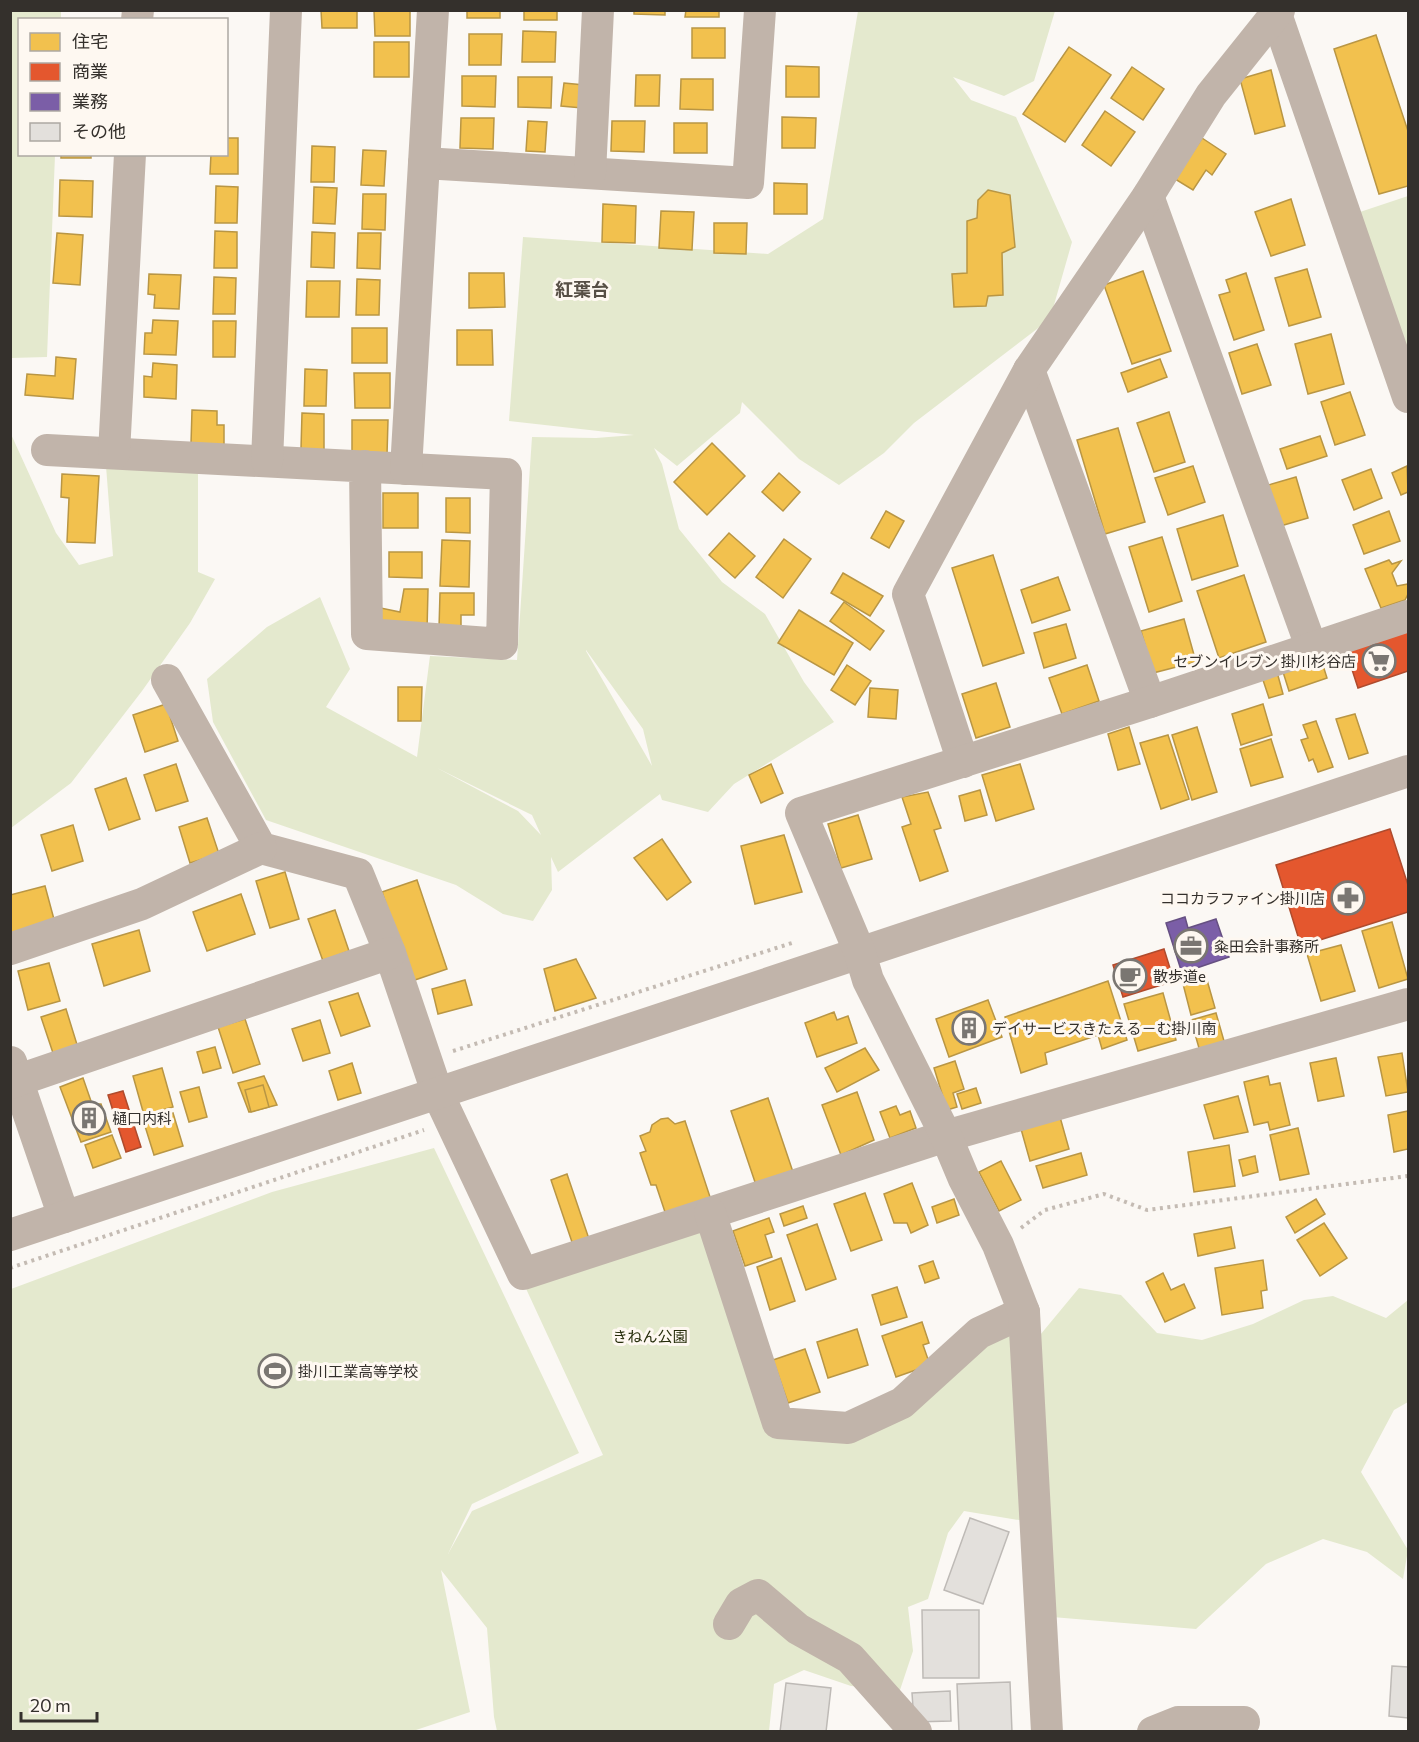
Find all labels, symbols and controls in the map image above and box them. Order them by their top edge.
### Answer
legend [18,18,228,156]
text: 住宅 [72,30,108,52]
text: 商業 [72,60,108,82]
text: 業務 [72,90,108,112]
text: その他 [72,120,126,142]
district label: 紅葉台 [555,278,609,300]
supermarket icon: セブンイレブン 掛川杉谷店 [1361,643,1397,679]
place label: セブンイレブン 掛川杉谷店 [1173,652,1356,670]
pharmacy icon: ココカラファイン掛川店 [1330,880,1366,916]
place label: ココカラファイン掛川店 [1160,889,1325,907]
office icon: 粂田会計事務所 [1173,928,1209,964]
place label: 粂田会計事務所 [1214,937,1319,955]
cafe icon: 散歩道e [1112,958,1148,994]
place label: 散歩道e [1153,967,1206,985]
building icon: デイサービスきたえる－む掛川南 [951,1010,987,1046]
place label: デイサービスきたえる－む掛川南 [992,1019,1217,1037]
building icon: 樋口内科 [71,1100,107,1136]
place label: 樋口内科 [112,1109,172,1127]
park label: きねん公園 [612,1327,688,1345]
sports icon: 掛川工業高等学校 [257,1353,293,1389]
place label: 掛川工業高等学校 [298,1362,418,1380]
scale bar [21,1685,98,1723]
text: 20 m [30,1694,71,1716]

